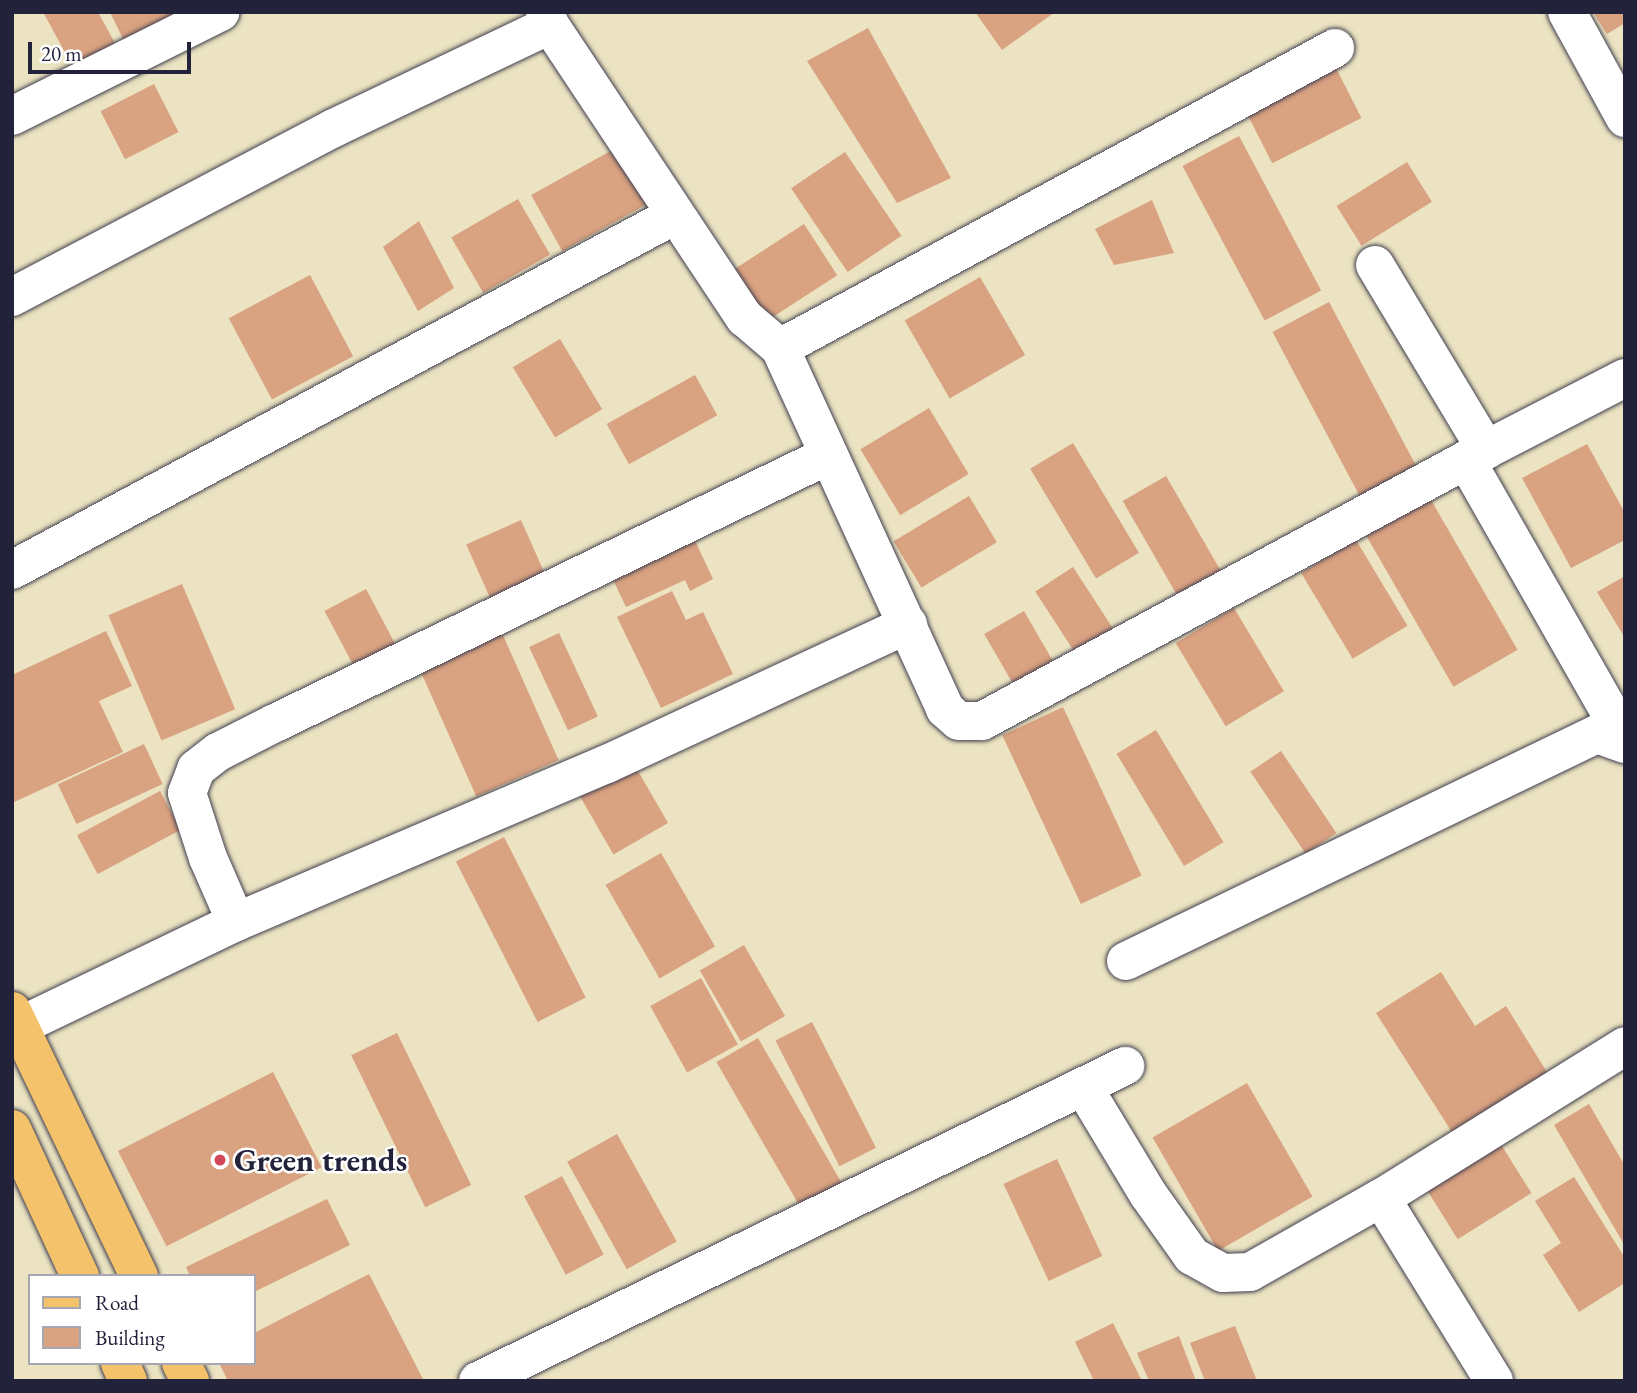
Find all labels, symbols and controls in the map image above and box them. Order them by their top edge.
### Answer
scale bar [32,28,194,72]
text: 20 m [41,40,82,67]
place label: Green trends [234,1141,407,1179]
marker: Green trends [212,1152,228,1168]
legend [28,1274,256,1365]
text: Road [95,1289,139,1316]
text: Building [95,1324,165,1351]

